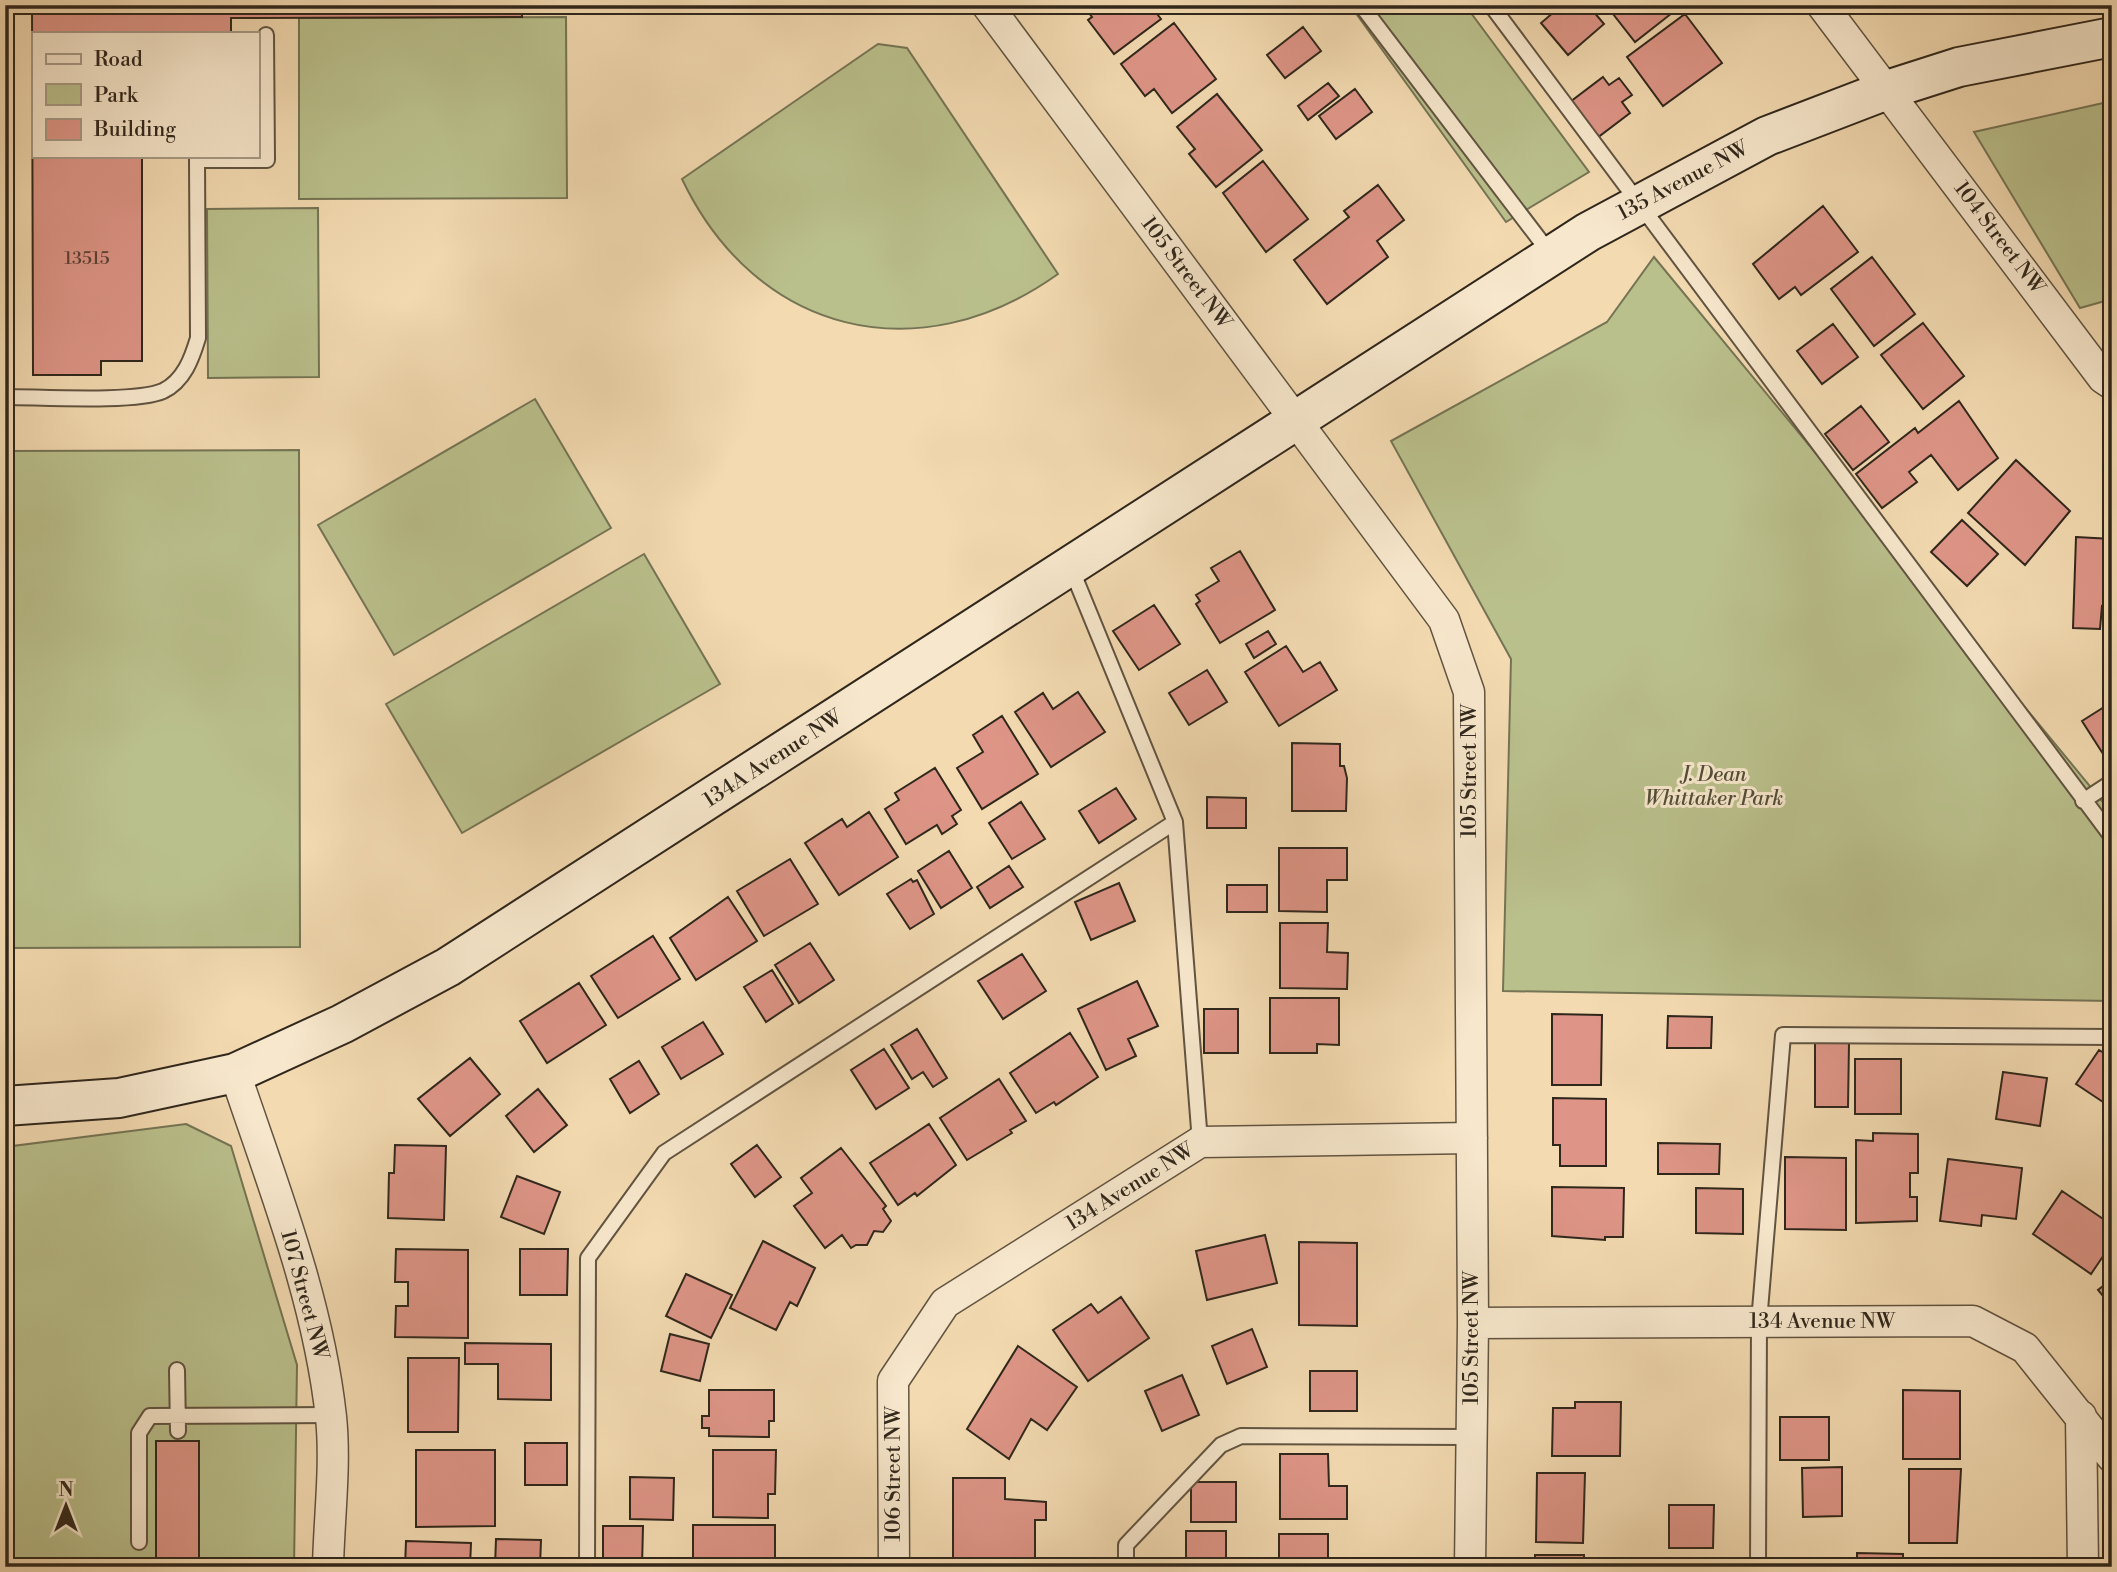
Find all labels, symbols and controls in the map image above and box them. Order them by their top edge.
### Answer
legend [32,32,259,158]
text: Road [94,47,143,73]
text: Park [94,83,139,109]
text: Building [93,117,176,143]
street label: 135 Avenue NW [1613,135,1754,226]
street label: 104 Street NW [1948,176,2051,301]
street label: 105 Street NW [1135,212,1237,335]
house number: 13515 [64,247,110,270]
street label: 105 Street NW [1457,703,1483,838]
street label: 134A Avenue NW [699,704,848,814]
park label: J. Dean Whittaker Park [1645,762,1783,812]
street label: 134 Avenue NW [1061,1137,1200,1237]
street label: 107 Street NW [274,1227,334,1364]
street label: 105 Street NW [1459,1270,1485,1405]
street label: 134 Avenue NW [1749,1309,1896,1335]
street label: 106 Street NW [881,1405,907,1542]
north arrow [32,1470,102,1540]
text: N [58,1478,74,1502]

